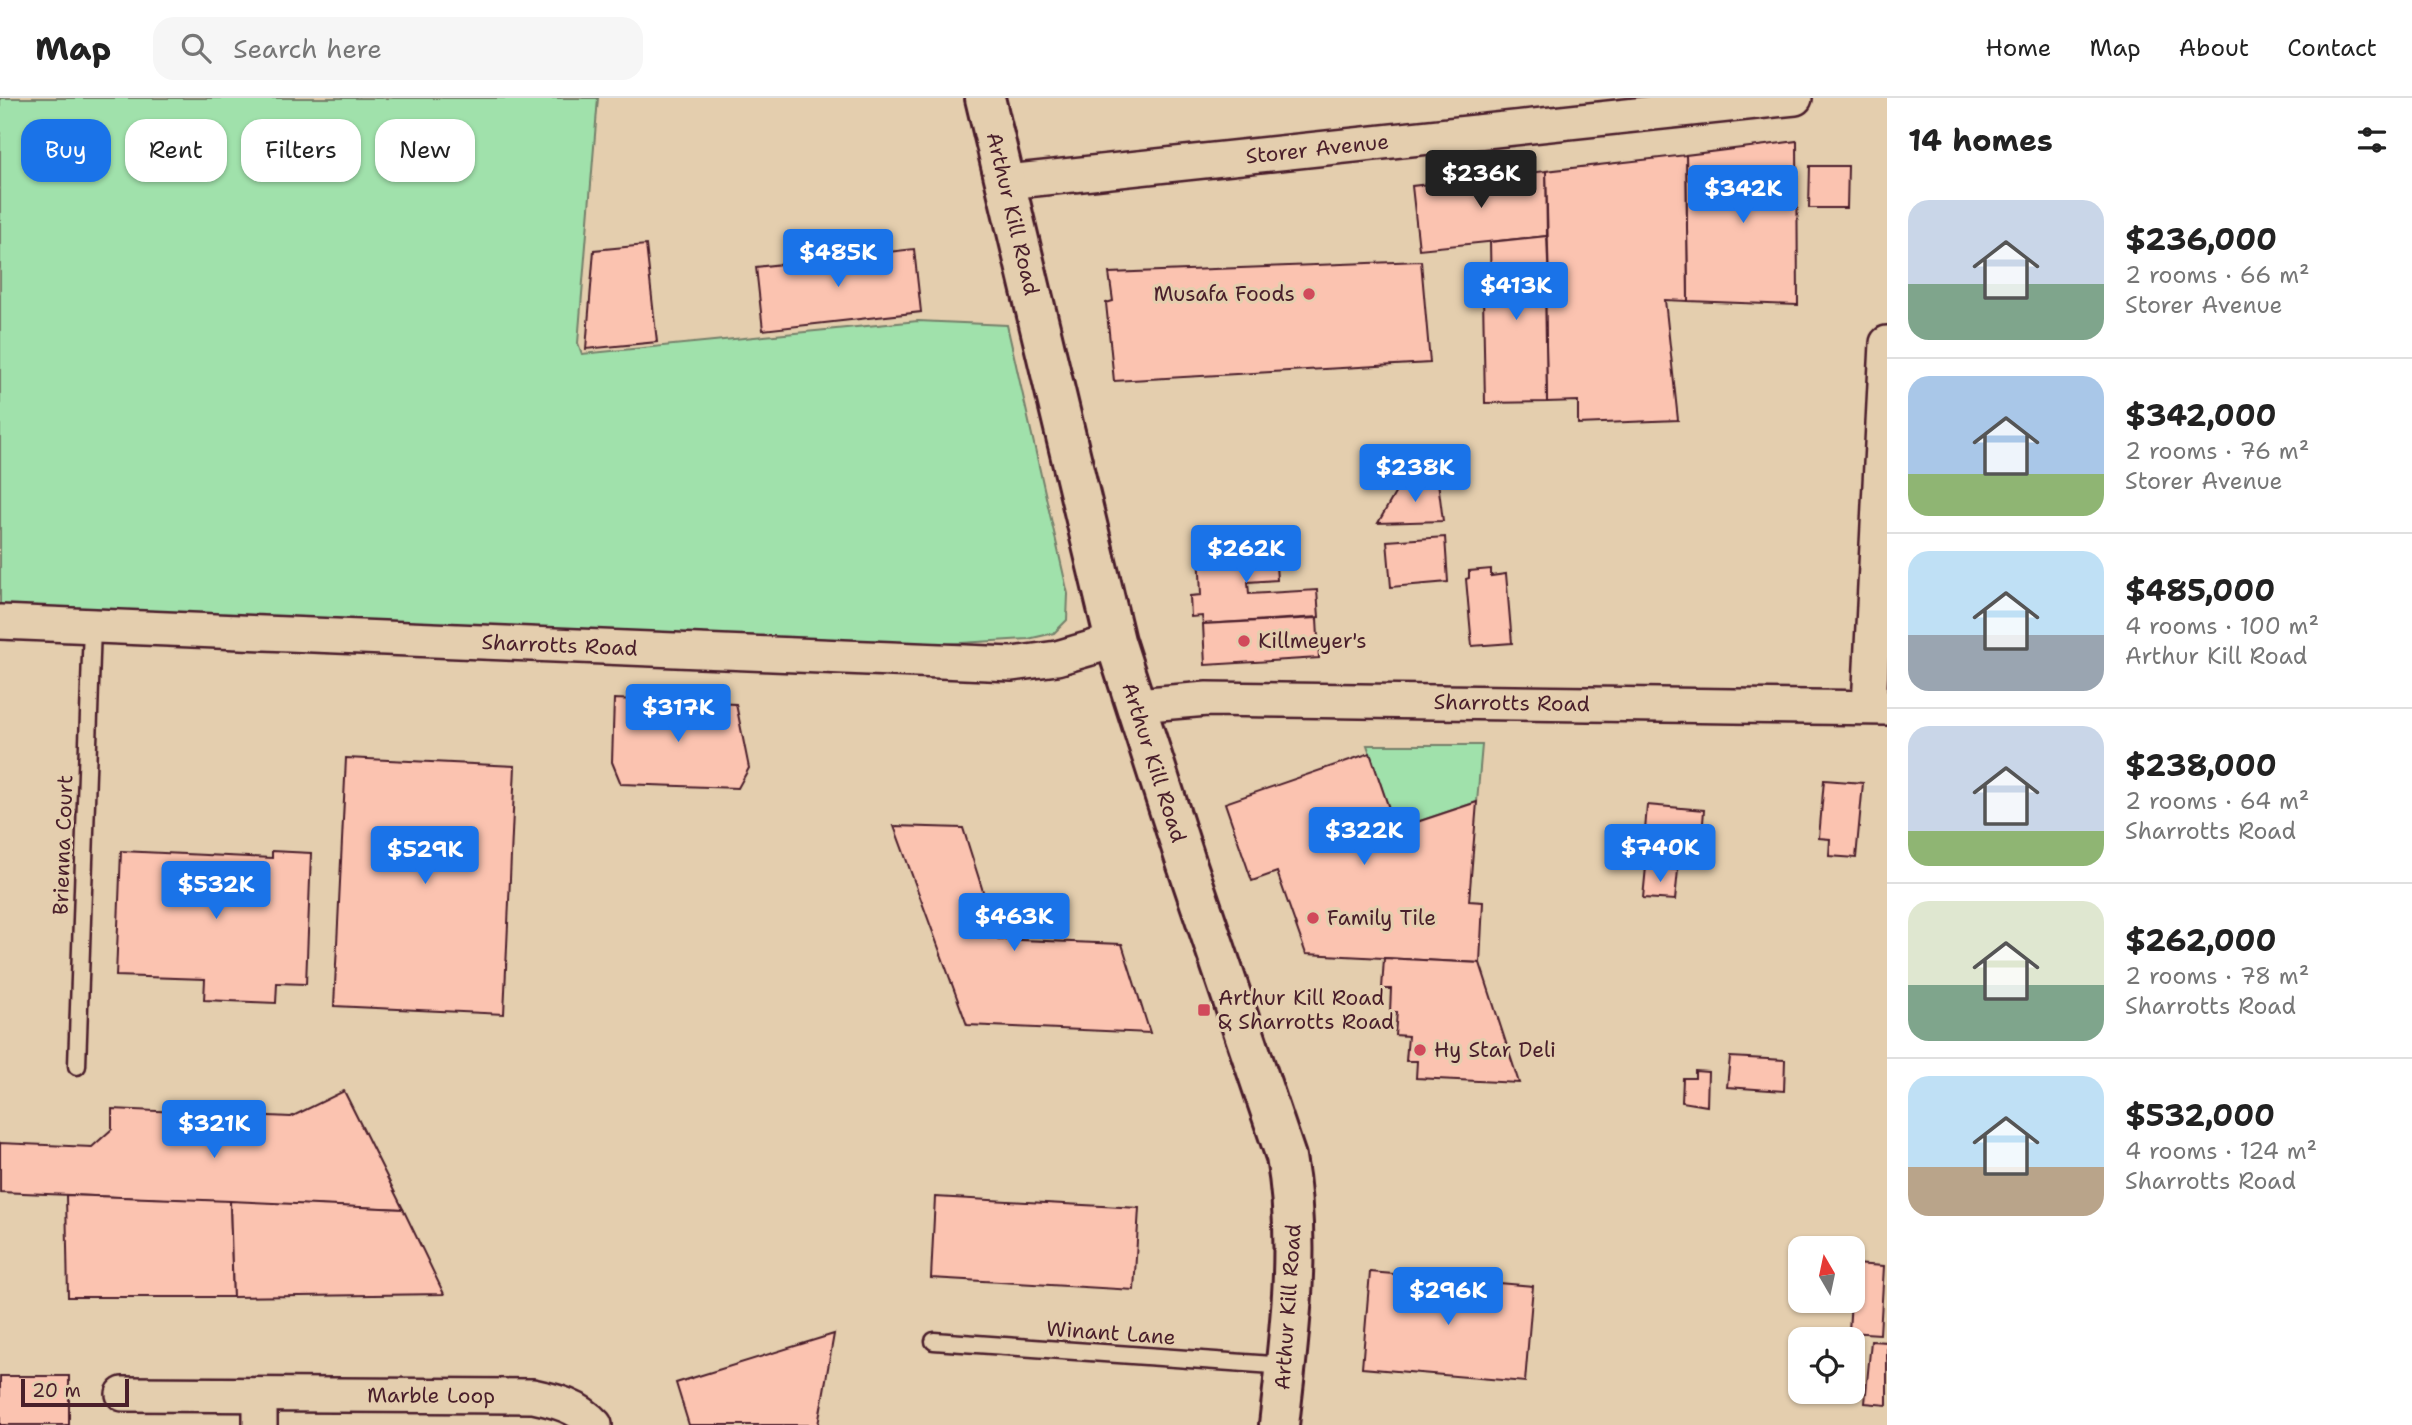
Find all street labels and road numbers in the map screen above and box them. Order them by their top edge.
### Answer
street label: Storer Avenue [1244,127,1390,170]
street label: Arthur Kill Road [980,129,1046,298]
street label: Sharrotts Road [481,628,638,662]
street label: Arthur Kill Road [1115,679,1193,846]
street label: Sharrotts Road [1433,688,1590,718]
street label: Brienna Court [47,774,79,916]
street label: Arthur Kill Road [1268,1223,1308,1391]
street label: Winant Lane [1045,1315,1177,1351]
street label: Marble Loop [367,1381,495,1410]

